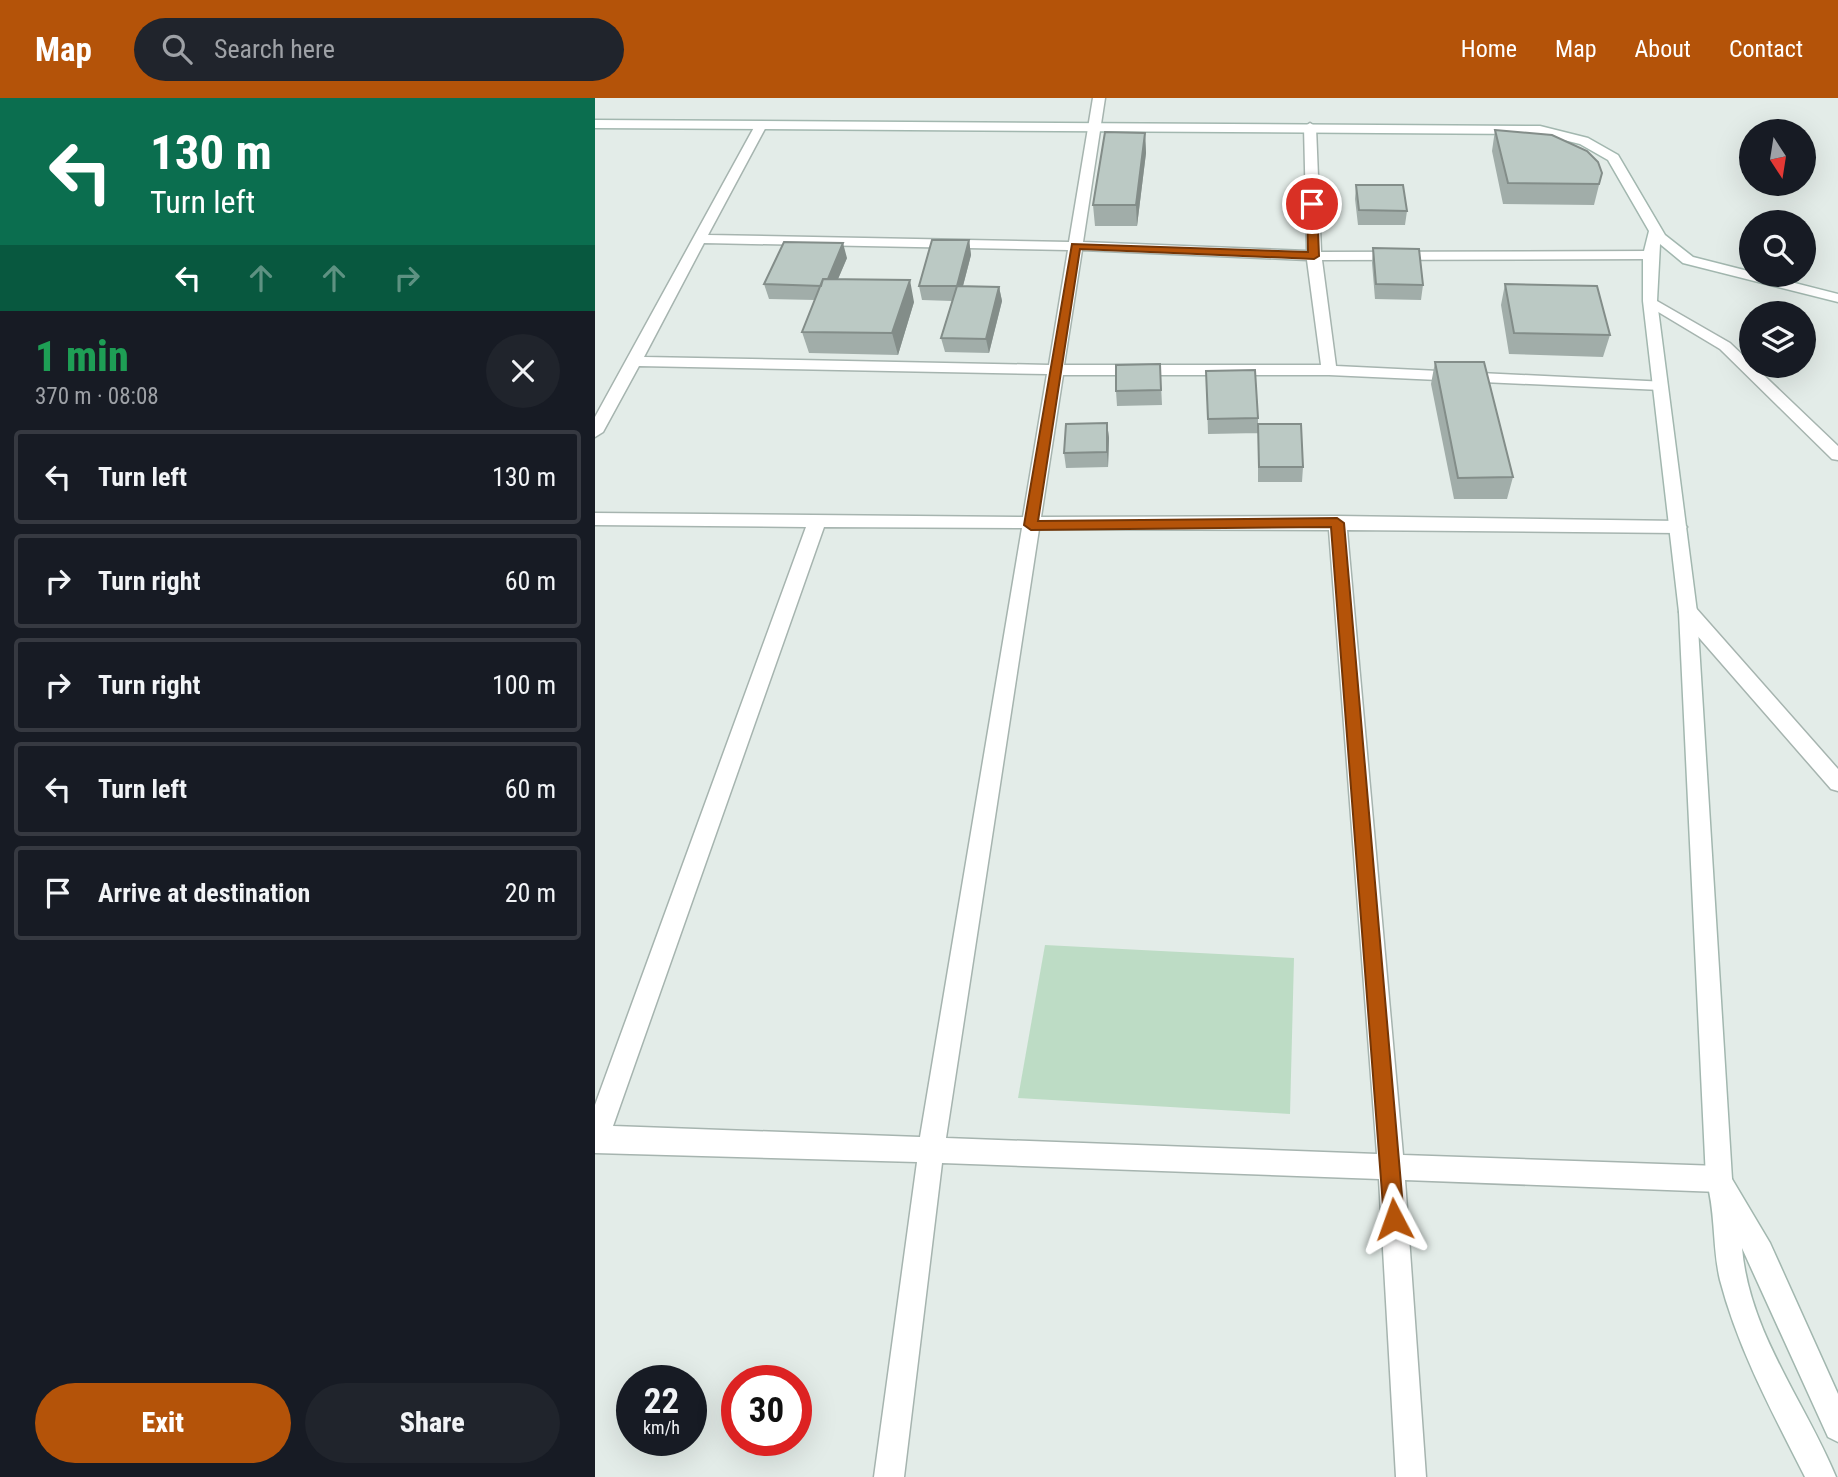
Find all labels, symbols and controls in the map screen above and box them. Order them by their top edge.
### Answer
search box [134,18,624,81]
text: Map [35,30,92,69]
icon: search [158,30,196,68]
text: Search here [214,34,335,64]
text: Home [1461,35,1517,63]
text: Map [1555,35,1597,63]
text: About [1635,35,1691,63]
text: Contact [1729,35,1803,63]
north arrow [1739,119,1817,196]
map controls [1739,119,1816,378]
text: 130 m [150,124,272,181]
icon: left [35,126,126,217]
pin [1282,174,1342,234]
text: Turn left [150,183,255,221]
icon: arrive [1293,185,1331,223]
button: search [1739,210,1816,287]
icon: left [169,259,207,297]
icon: ahead [242,259,280,297]
icon: ahead [315,259,353,297]
icon: right [388,259,426,297]
button: layers [1739,301,1816,378]
text: 1 min [35,332,129,381]
button: close [486,334,560,408]
text: 370 m · 08:08 [35,383,159,410]
icon: left [39,458,77,496]
text: Turn left [98,462,187,492]
text: 130 m [492,462,556,492]
icon: right [39,562,77,600]
text: Turn right [98,566,200,596]
text: 60 m [505,566,556,596]
icon: right [39,666,77,704]
text: Turn right [98,670,200,700]
text: 100 m [492,670,556,700]
icon: left [39,770,77,808]
text: Turn left [98,774,187,804]
text: 60 m [505,774,556,804]
icon: arrive [39,874,77,912]
text: Arrive at destination [98,878,310,908]
text: 20 m [505,878,556,908]
position arrow [1357,1182,1431,1256]
speed limit sign: 30 [721,1365,812,1456]
text: 22 [644,1381,679,1422]
button: Exit [35,1383,291,1463]
button: Share [305,1383,560,1463]
text: km/h [643,1417,680,1438]

